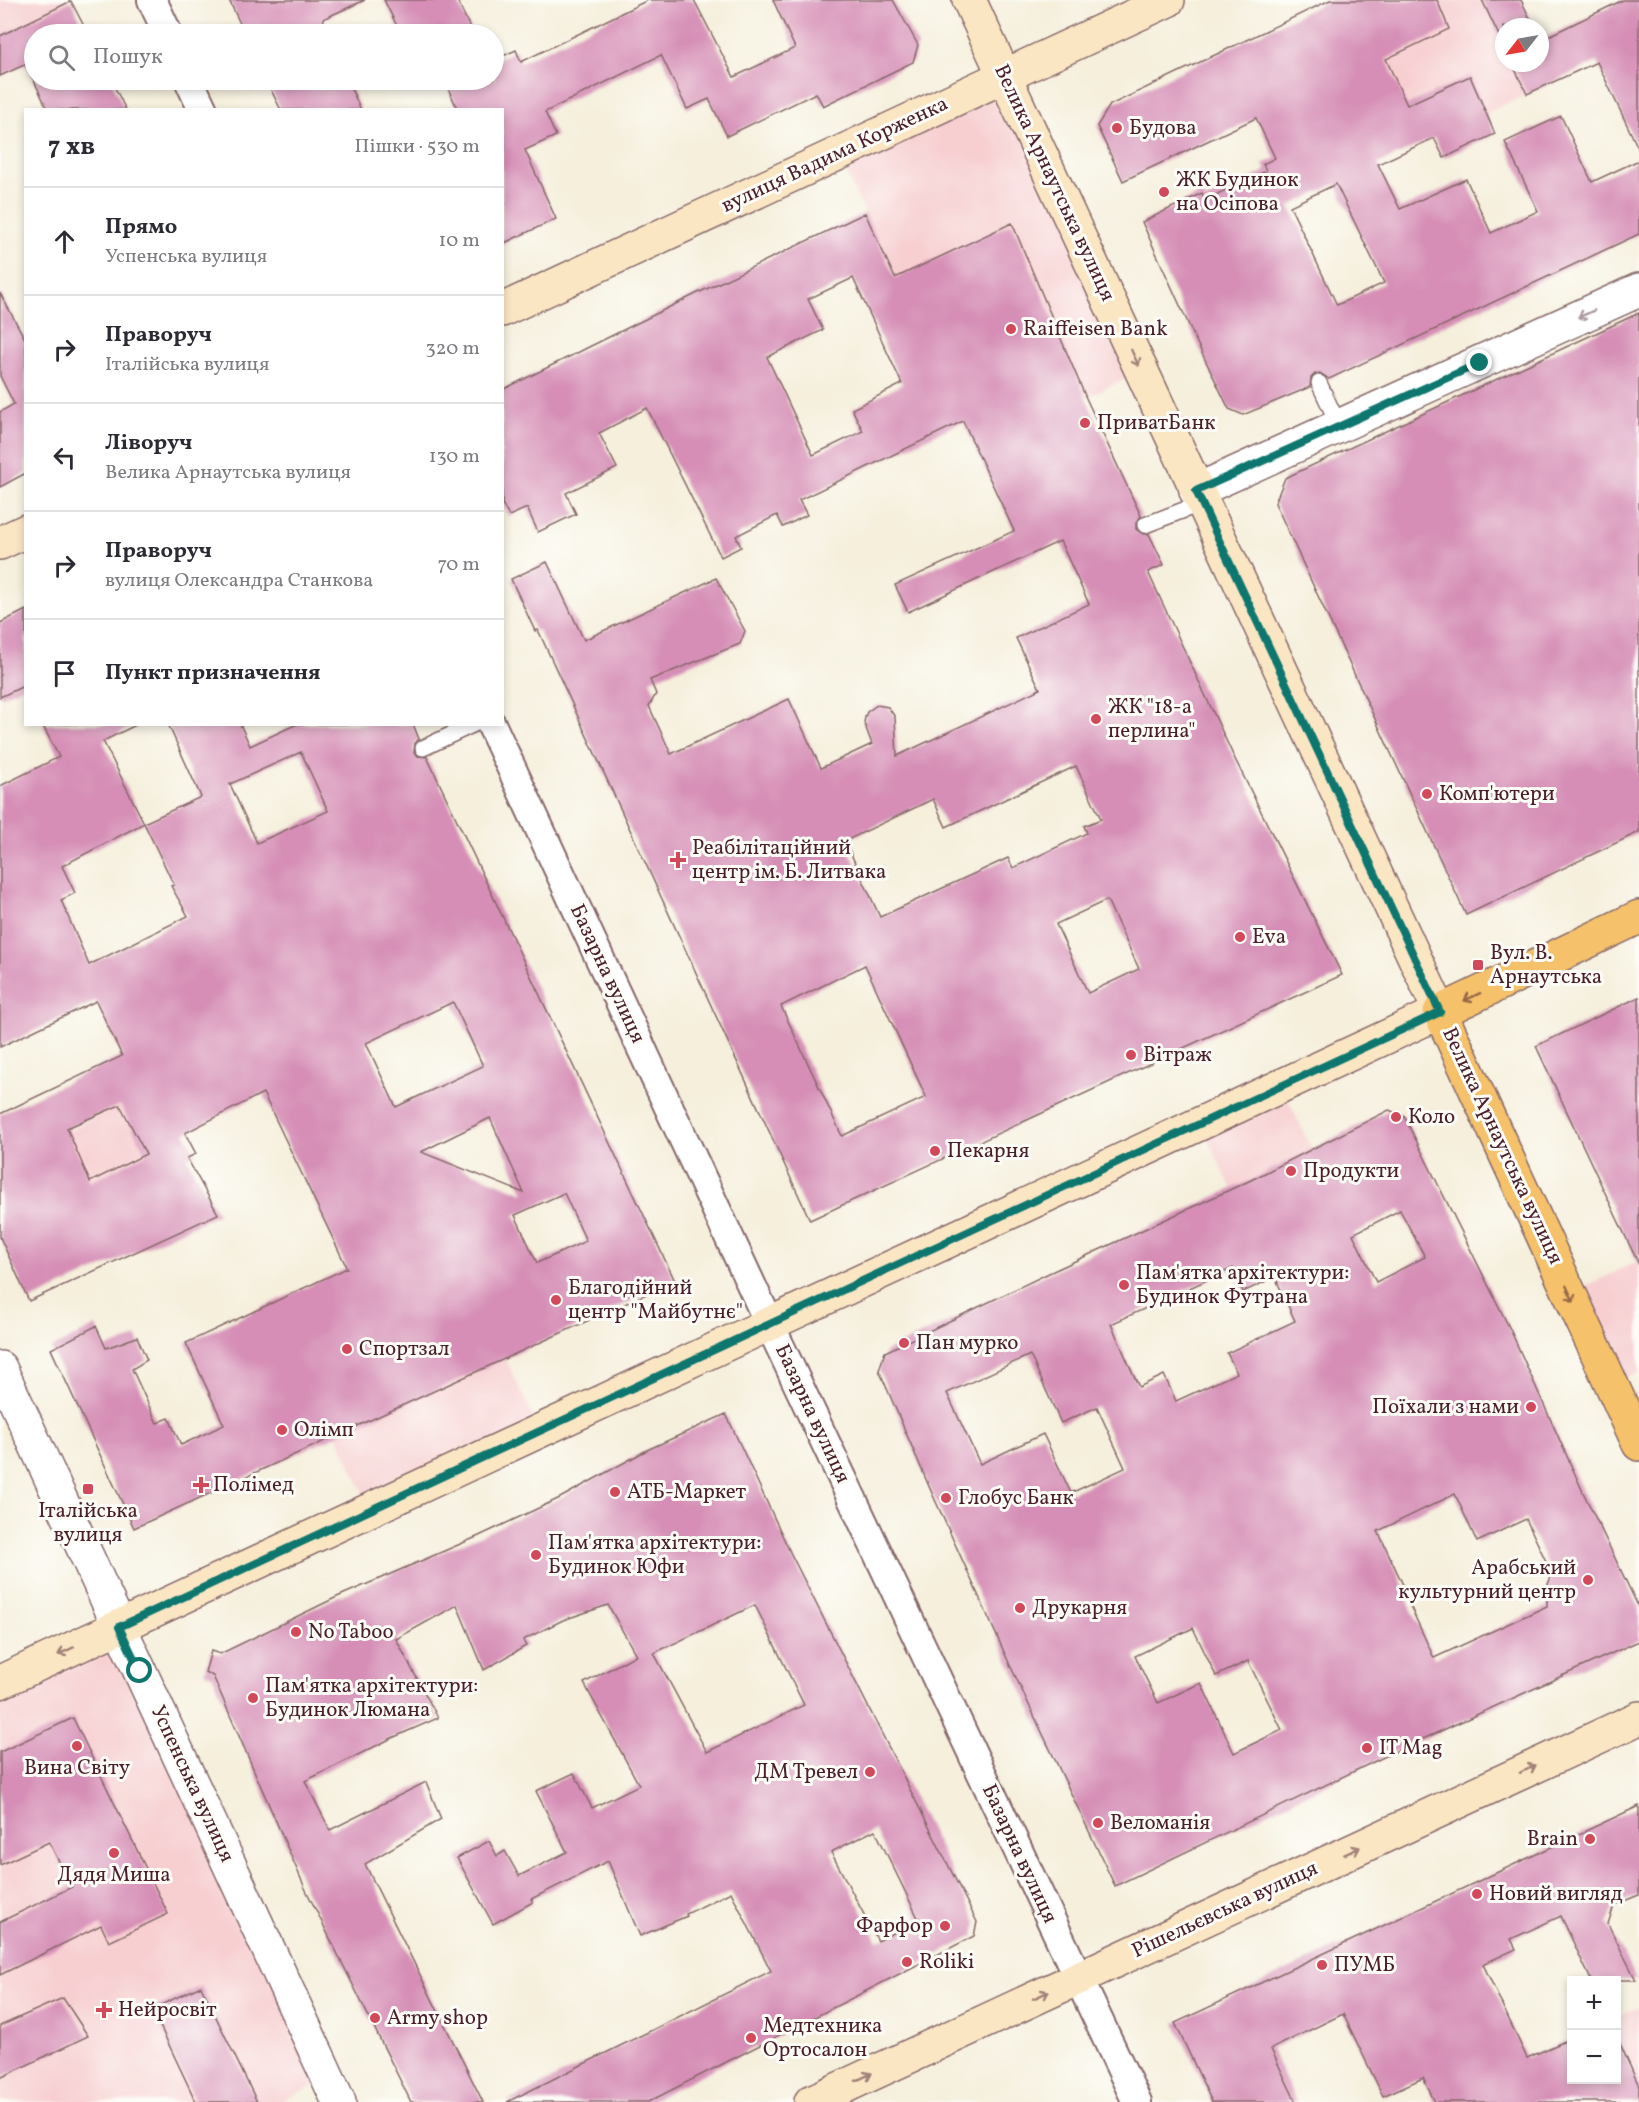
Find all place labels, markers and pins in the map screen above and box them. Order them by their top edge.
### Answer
place label: Будова [1129,114,1197,143]
marker: Будова [1110,121,1124,135]
place label: ЖК Будинок на Осіпова [1176,166,1298,219]
marker: ЖК Будинок на Осіпова [1157,185,1171,199]
place label: Raiffeisen Bank [1023,315,1168,344]
marker: Raiffeisen Bank [1004,322,1018,336]
place label: ПриватБанк [1097,409,1215,438]
marker: ПриватБанк [1078,416,1092,430]
place label: ЖК "18-а перлина" [1108,693,1195,746]
marker: ЖК "18-а перлина" [1089,712,1103,726]
place label: Комп'ютери [1439,780,1555,809]
marker: Комп'ютери [1420,787,1434,801]
place label: Реабілітаційний центр ім. Б. Литвака [692,834,887,887]
marker: Реабілітаційний центр ім. Б. Литвака [669,851,687,869]
place label: Eva [1252,923,1286,952]
marker: Eva [1233,930,1247,944]
place label: Вул. В. Арнаутська [1490,939,1602,992]
marker: Вул. В. Арнаутська [1471,958,1485,972]
place label: Вітраж [1143,1041,1212,1070]
marker: Вітраж [1124,1048,1138,1062]
place label: Коло [1408,1103,1455,1132]
marker: Коло [1389,1110,1403,1124]
place label: Пекарня [947,1137,1029,1166]
marker: Пекарня [928,1144,942,1158]
place label: Продукти [1303,1157,1400,1186]
marker: Продукти [1284,1164,1298,1178]
place label: Пам'ятка архітектури: Будинок Футрана [1136,1259,1349,1312]
place label: Благодійний центр "Майбутнє" [568,1274,743,1327]
marker: Пам'ятка архітектури: Будинок Футрана [1117,1278,1131,1292]
marker: Благодійний центр "Майбутнє" [549,1293,563,1307]
place label: Пан мурко [916,1329,1018,1358]
place label: Спортзал [359,1335,450,1364]
marker: Пан мурко [897,1336,911,1350]
marker: Спортзал [340,1342,354,1356]
place label: Поїхали з нами [1372,1393,1519,1422]
marker: Поїхали з нами [1524,1400,1538,1414]
place label: Олімп [294,1416,354,1445]
marker: Олімп [275,1423,289,1437]
place label: Полімед [213,1471,294,1500]
marker: Полімед [194,1478,208,1492]
place label: АТБ-Маркет [627,1478,746,1507]
marker: Італійська вулиця [81,1482,95,1496]
place label: Глобус Банк [958,1484,1074,1513]
marker: АТБ-Маркет [608,1485,622,1499]
marker: Глобус Банк [939,1491,953,1505]
place label: Італійська вулиця [38,1497,138,1550]
place label: Пам'ятка архітектури: Будинок Юфи [548,1529,761,1582]
marker: Пам'ятка архітектури: Будинок Юфи [529,1548,543,1562]
place label: Арабський культурний центр [1398,1554,1576,1607]
marker: Арабський культурний центр [1581,1573,1595,1587]
place label: Друкарня [1032,1594,1127,1623]
marker: Друкарня [1013,1601,1027,1615]
place label: No Taboo [308,1618,394,1647]
marker: No Taboo [289,1625,303,1639]
place label: Пам'ятка архітектури: Будинок Люмана [265,1672,478,1725]
marker: Пам'ятка архітектури: Будинок Люмана [246,1691,260,1705]
place label: IT Mag [1379,1734,1442,1763]
marker: Вина Світу [70,1739,84,1753]
marker: IT Mag [1360,1741,1374,1755]
place label: Вина Світу [24,1754,131,1783]
place label: ДМ Тревел [754,1758,858,1787]
marker: ДМ Тревел [863,1765,877,1779]
place label: Веломанія [1110,1809,1210,1838]
marker: Веломанія [1091,1816,1105,1830]
place label: Brain [1527,1825,1578,1854]
marker: Brain [1583,1832,1597,1846]
marker: Дядя Миша [107,1846,121,1860]
place label: Дядя Миша [57,1861,171,1890]
place label: Новий вигляд [1489,1880,1623,1909]
marker: Новий вигляд [1470,1887,1484,1901]
place label: Фарфор [856,1912,933,1941]
marker: Фарфор [938,1919,952,1933]
place label: Roliki [919,1948,974,1977]
place label: ПУМБ [1334,1951,1395,1980]
marker: Roliki [900,1955,914,1969]
marker: ПУМБ [1315,1958,1329,1972]
place label: Нейросвіт [118,1996,217,2025]
marker: Нейросвіт [95,2001,113,2019]
place label: Army shop [387,2004,488,2033]
marker: Army shop [368,2011,382,2025]
place label: Медтехника Ортосалон [763,2012,883,2065]
marker: Медтехника Ортосалон [744,2031,758,2045]

